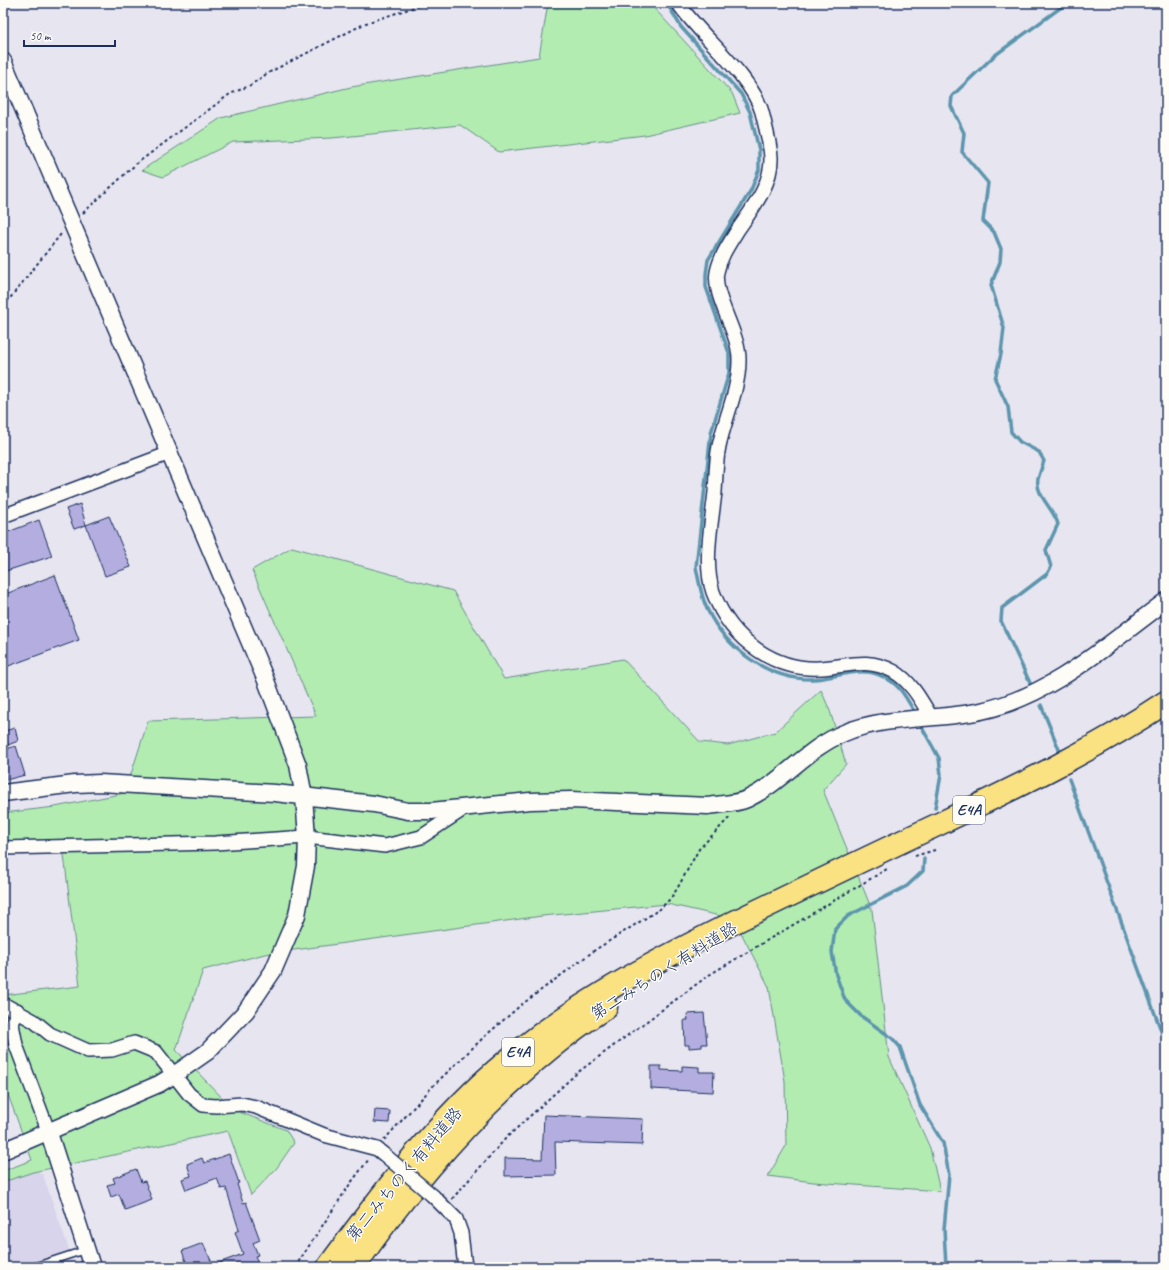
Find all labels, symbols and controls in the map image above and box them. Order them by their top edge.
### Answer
scale bar [24,22,115,48]
text: 50 m [30,28,52,44]
road number: E4A [953,796,985,824]
street label: 第二みちのく有料道路 [587,917,741,1025]
road number: E4A [502,1038,534,1066]
street label: 第二みちのく有料道路 [342,1102,466,1246]

